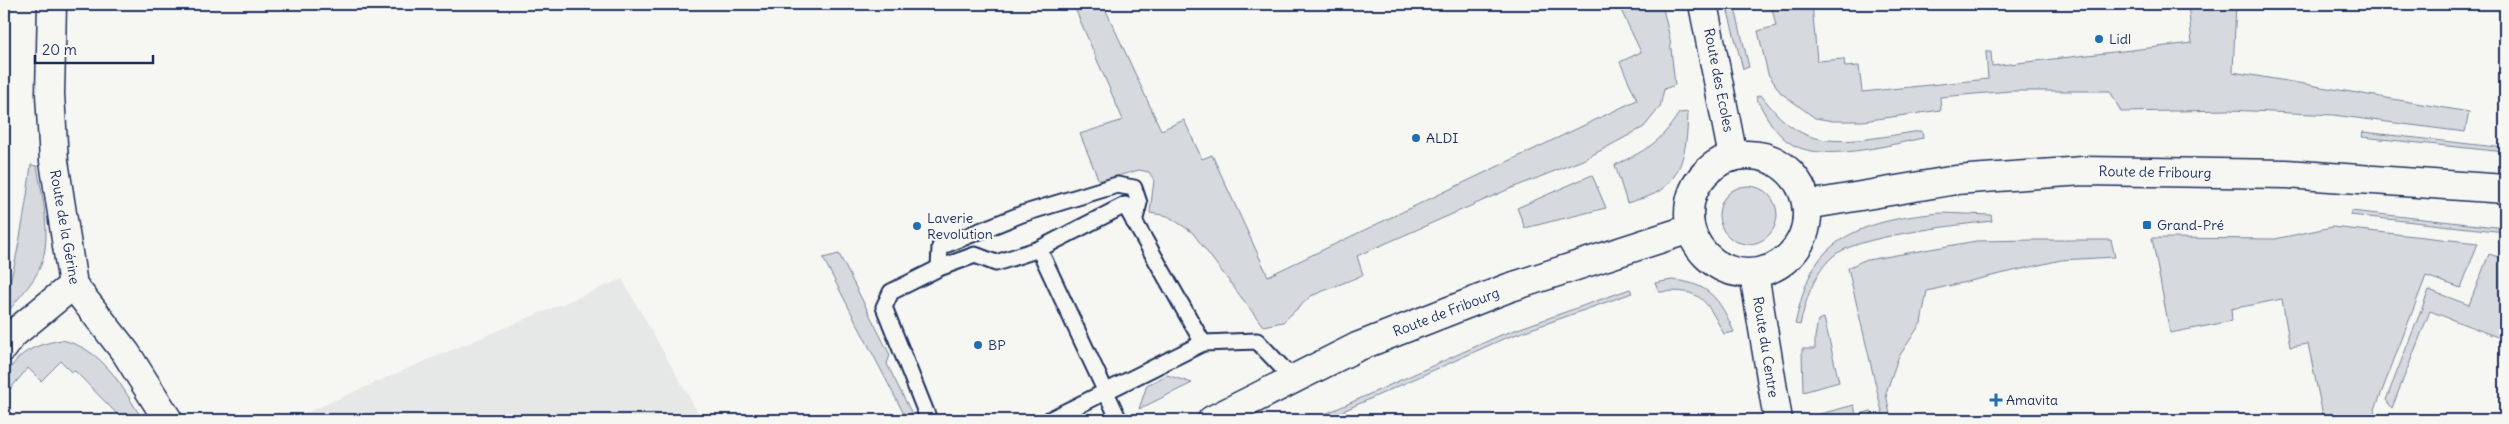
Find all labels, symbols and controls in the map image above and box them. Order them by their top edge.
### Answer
street label: Route des Ecoles [1700,26,1738,134]
place label: Lidl [2109,30,2131,48]
scale bar [35,32,152,64]
marker: Lidl [2093,33,2105,45]
text: 20 m [42,40,77,59]
place label: ALDI [1426,129,1458,147]
marker: ALDI [1410,132,1422,144]
street label: Route de Fribourg [2099,162,2211,182]
street label: Route de la Gérine [46,168,84,286]
place label: Laverie Revolution [927,209,993,243]
place label: Grand-Pré [2157,216,2224,234]
marker: Grand-Pré [2141,219,2153,231]
marker: Laverie Revolution [911,220,923,232]
street label: Route de Fribourg [1390,283,1502,341]
street label: Route du Centre [1749,295,1783,399]
place label: BP [988,336,1006,354]
marker: BP [972,339,984,351]
place label: Amavita [2006,391,2058,409]
marker: Amavita [1990,394,2002,406]

